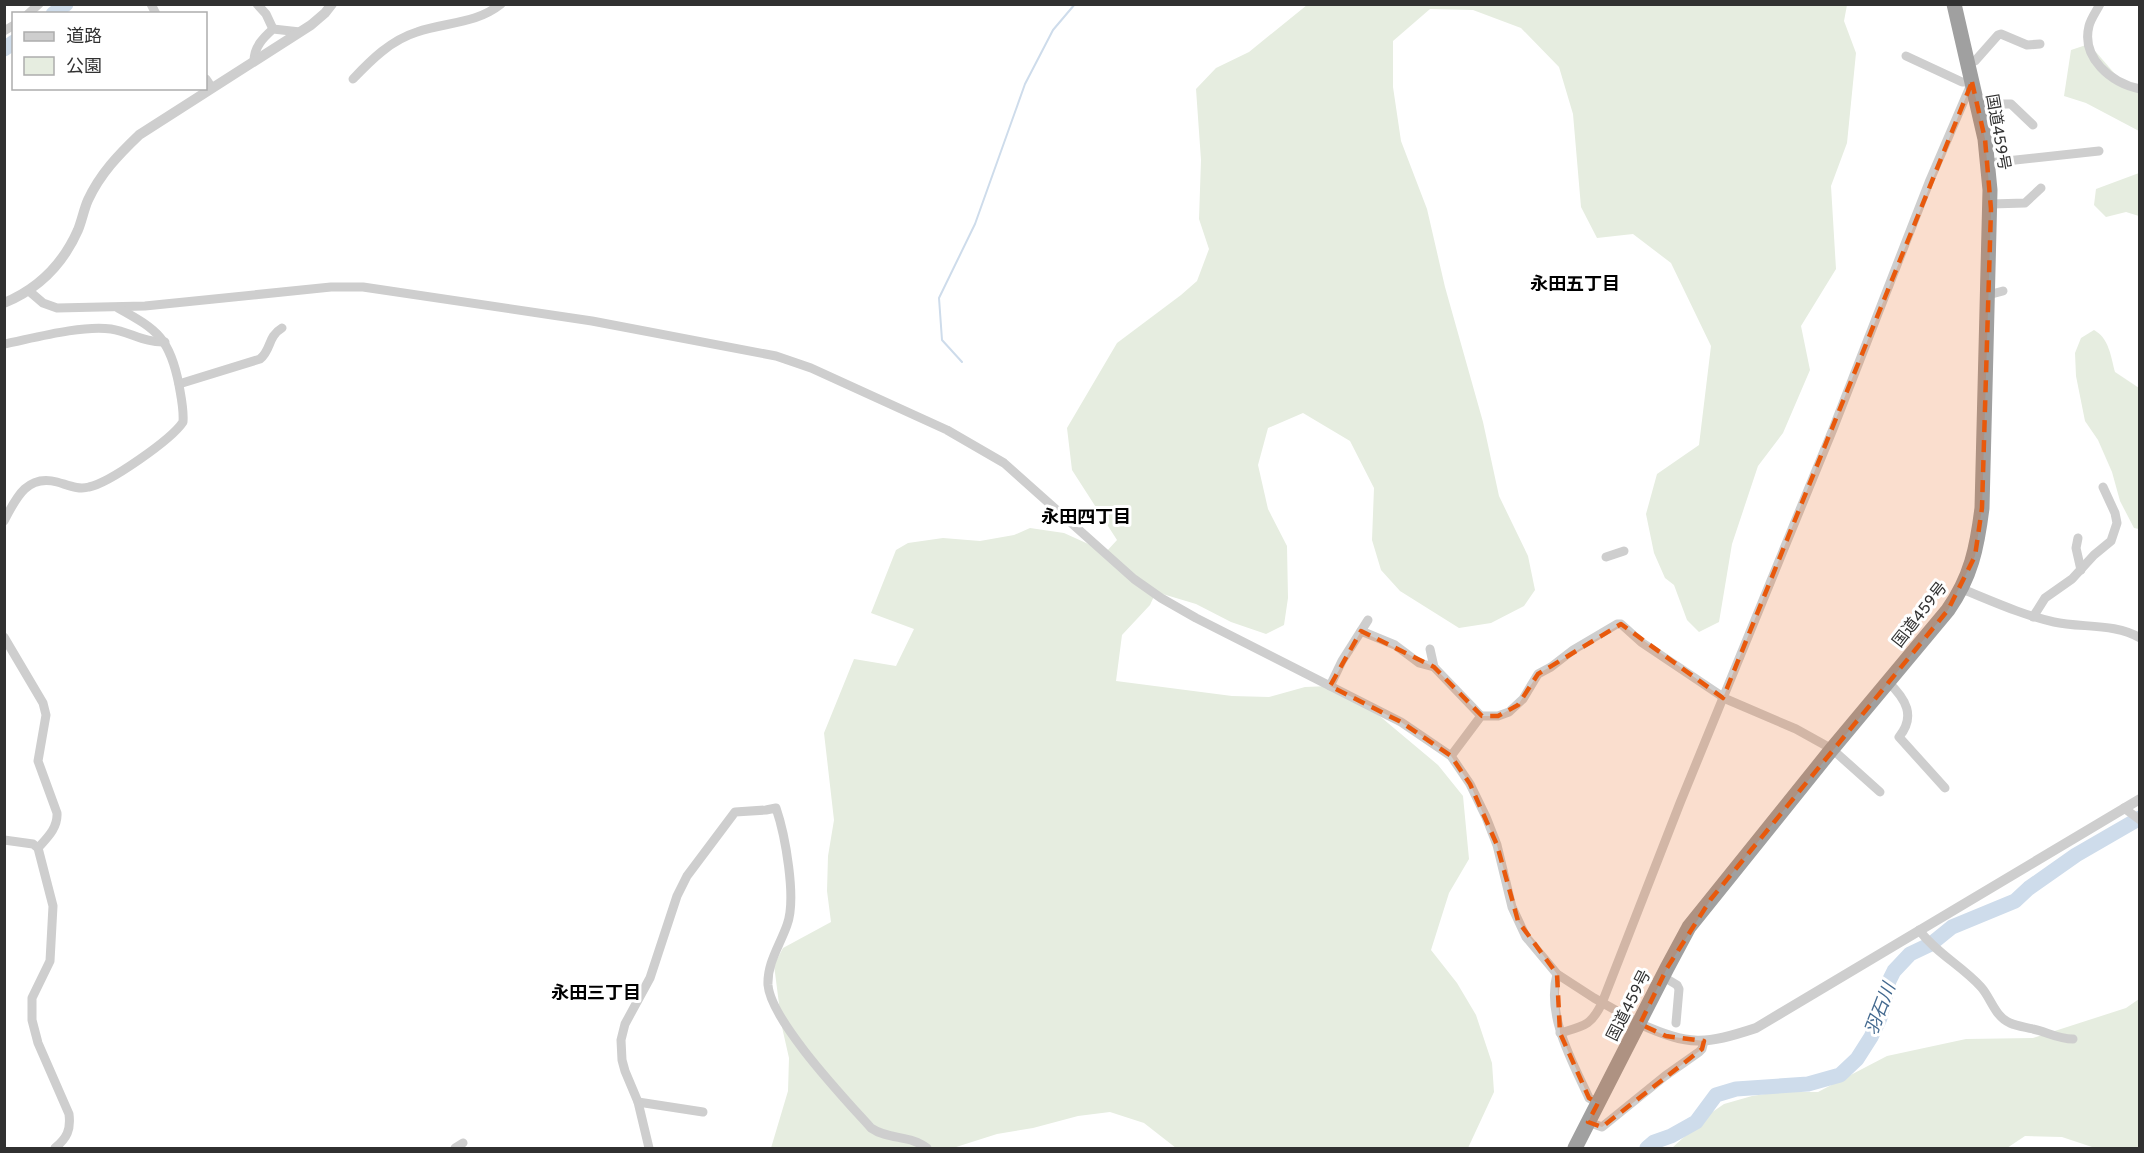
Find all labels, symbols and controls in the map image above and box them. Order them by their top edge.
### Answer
legend [12,12,207,90]
text: 道路 [66,26,102,49]
text: 公園 [66,56,102,79]
street label: 国道459号 [1980,93,2014,172]
district label: 永田五丁目 [1530,274,1620,297]
district label: 永田四丁目 [1041,507,1131,530]
street label: 国道459号 [1889,579,1952,652]
street label: 国道459号 [1603,967,1656,1045]
water label: 羽石川 [1861,978,1903,1039]
district label: 永田三丁目 [551,983,641,1006]

